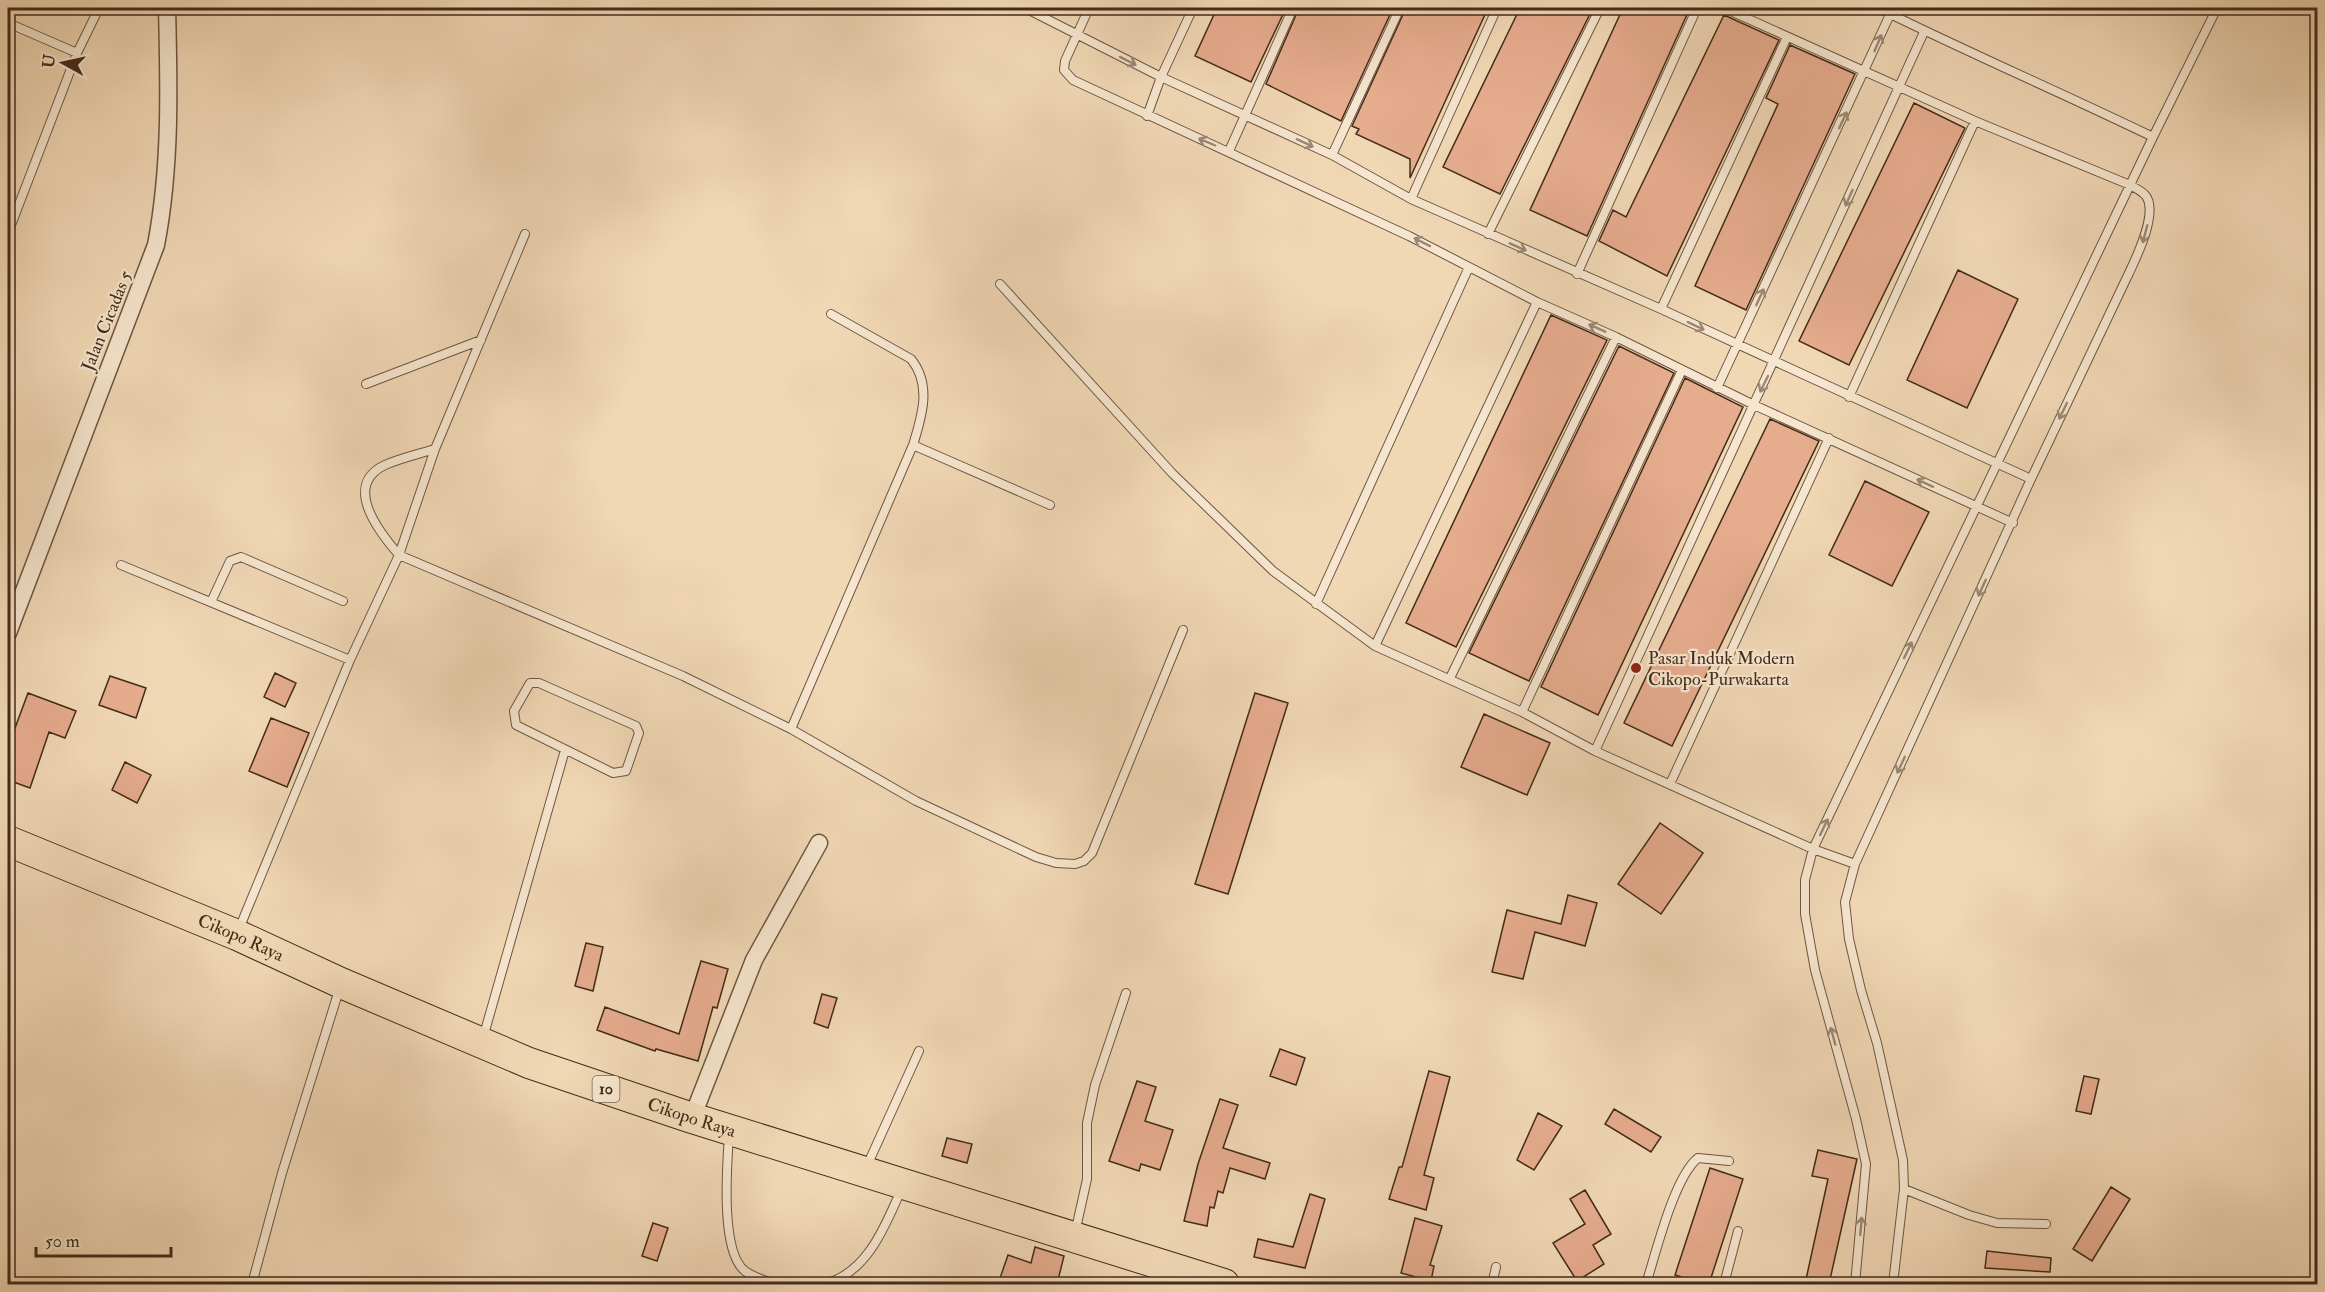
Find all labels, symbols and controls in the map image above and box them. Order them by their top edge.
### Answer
north arrow [33,33,93,93]
one-way arrow [1873,34,1884,52]
text: U [38,52,60,69]
one-way arrow [1119,55,1136,67]
one-way arrow [1837,112,1849,130]
one-way arrow [1199,136,1217,147]
one-way arrow [1295,137,1313,149]
one-way arrow [1843,188,1854,206]
one-way arrow [2138,224,2150,243]
one-way arrow [1414,236,1431,248]
one-way arrow [1508,242,1526,253]
street label: Jalan Cicadas 5 [76,268,138,375]
one-way arrow [1755,289,1767,307]
one-way arrow [1686,321,1704,333]
one-way arrow [1588,322,1606,333]
one-way arrow [1757,374,1769,392]
one-way arrow [2057,401,2069,419]
one-way arrow [1917,476,1935,488]
one-way arrow [1976,579,1988,597]
one-way arrow [1902,642,1914,660]
place label: Pasar Induk Modern Cikopo-Purwakarta [1648,647,1795,691]
marker: Pasar Induk Modern Cikopo-Purwakarta [1629,661,1643,675]
one-way arrow [1894,756,1906,774]
one-way arrow [1818,818,1830,836]
street label: Cikopo Raya [194,909,288,967]
one-way arrow [1827,1027,1838,1046]
road number: 10 [592,1076,620,1102]
street label: Cikopo Raya [644,1092,739,1143]
one-way arrow [1856,1217,1867,1237]
scale bar [36,1220,171,1258]
text: 50 m [45,1230,80,1253]

